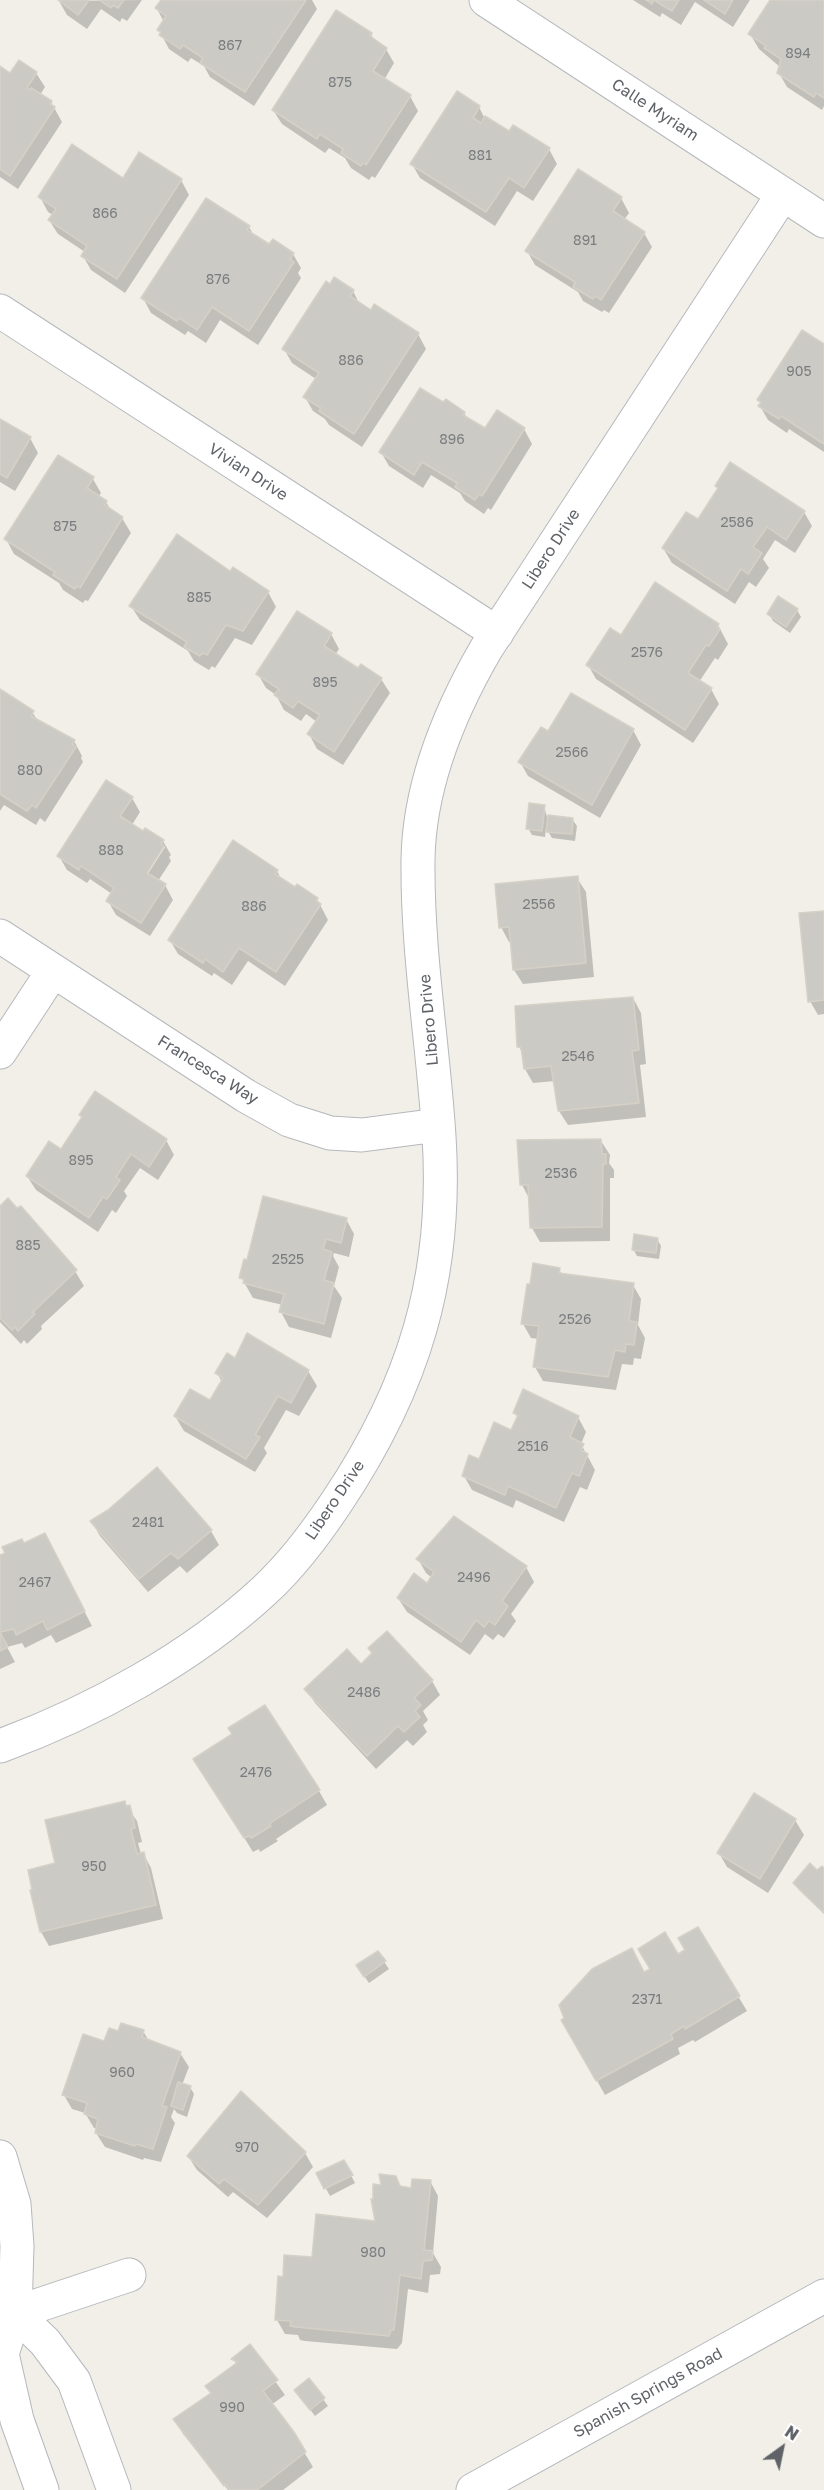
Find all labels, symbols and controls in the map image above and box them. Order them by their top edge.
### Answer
house number: 867 [218,38,242,54]
house number: 894 [785,46,811,62]
house number: 875 [328,75,352,91]
street label: Calle Myriam [608,75,702,145]
house number: 881 [468,148,492,164]
house number: 866 [92,206,118,222]
house number: 891 [573,233,597,249]
house number: 876 [206,272,230,288]
house number: 886 [338,353,364,369]
house number: 905 [786,364,812,380]
house number: 896 [439,432,465,448]
street label: Vivian Drive [205,439,291,505]
street label: Libero Drive [518,505,584,593]
house number: 2586 [720,515,754,531]
house number: 875 [53,519,77,535]
house number: 885 [186,590,212,606]
house number: 2576 [631,645,663,661]
house number: 895 [312,675,338,691]
house number: 2566 [555,745,589,761]
house number: 880 [17,763,43,779]
house number: 888 [98,843,124,859]
house number: 2556 [523,897,555,913]
house number: 886 [241,899,267,915]
street label: Libero Drive [415,973,443,1067]
street label: Francesca Way [154,1031,262,1109]
house number: 2546 [561,1049,595,1065]
house number: 895 [68,1153,94,1169]
house number: 2536 [545,1166,577,1182]
house number: 885 [15,1238,41,1254]
house number: 2525 [272,1252,304,1268]
house number: 2526 [559,1312,591,1328]
house number: 2516 [517,1439,549,1455]
street label: Libero Drive [301,1457,369,1543]
house number: 2481 [132,1515,164,1531]
house number: 2496 [457,1570,491,1586]
house number: 2467 [19,1575,51,1591]
house number: 2486 [347,1685,381,1701]
house number: 2476 [240,1765,272,1781]
house number: 950 [81,1859,107,1875]
house number: 2371 [632,1992,662,2008]
house number: 960 [109,2065,135,2081]
house number: 970 [235,2140,259,2156]
house number: 980 [360,2245,386,2261]
street label: Spanish Springs Road [570,2344,726,2442]
house number: 990 [219,2400,245,2416]
north arrow [752,2418,812,2478]
text: N [781,2421,802,2445]

